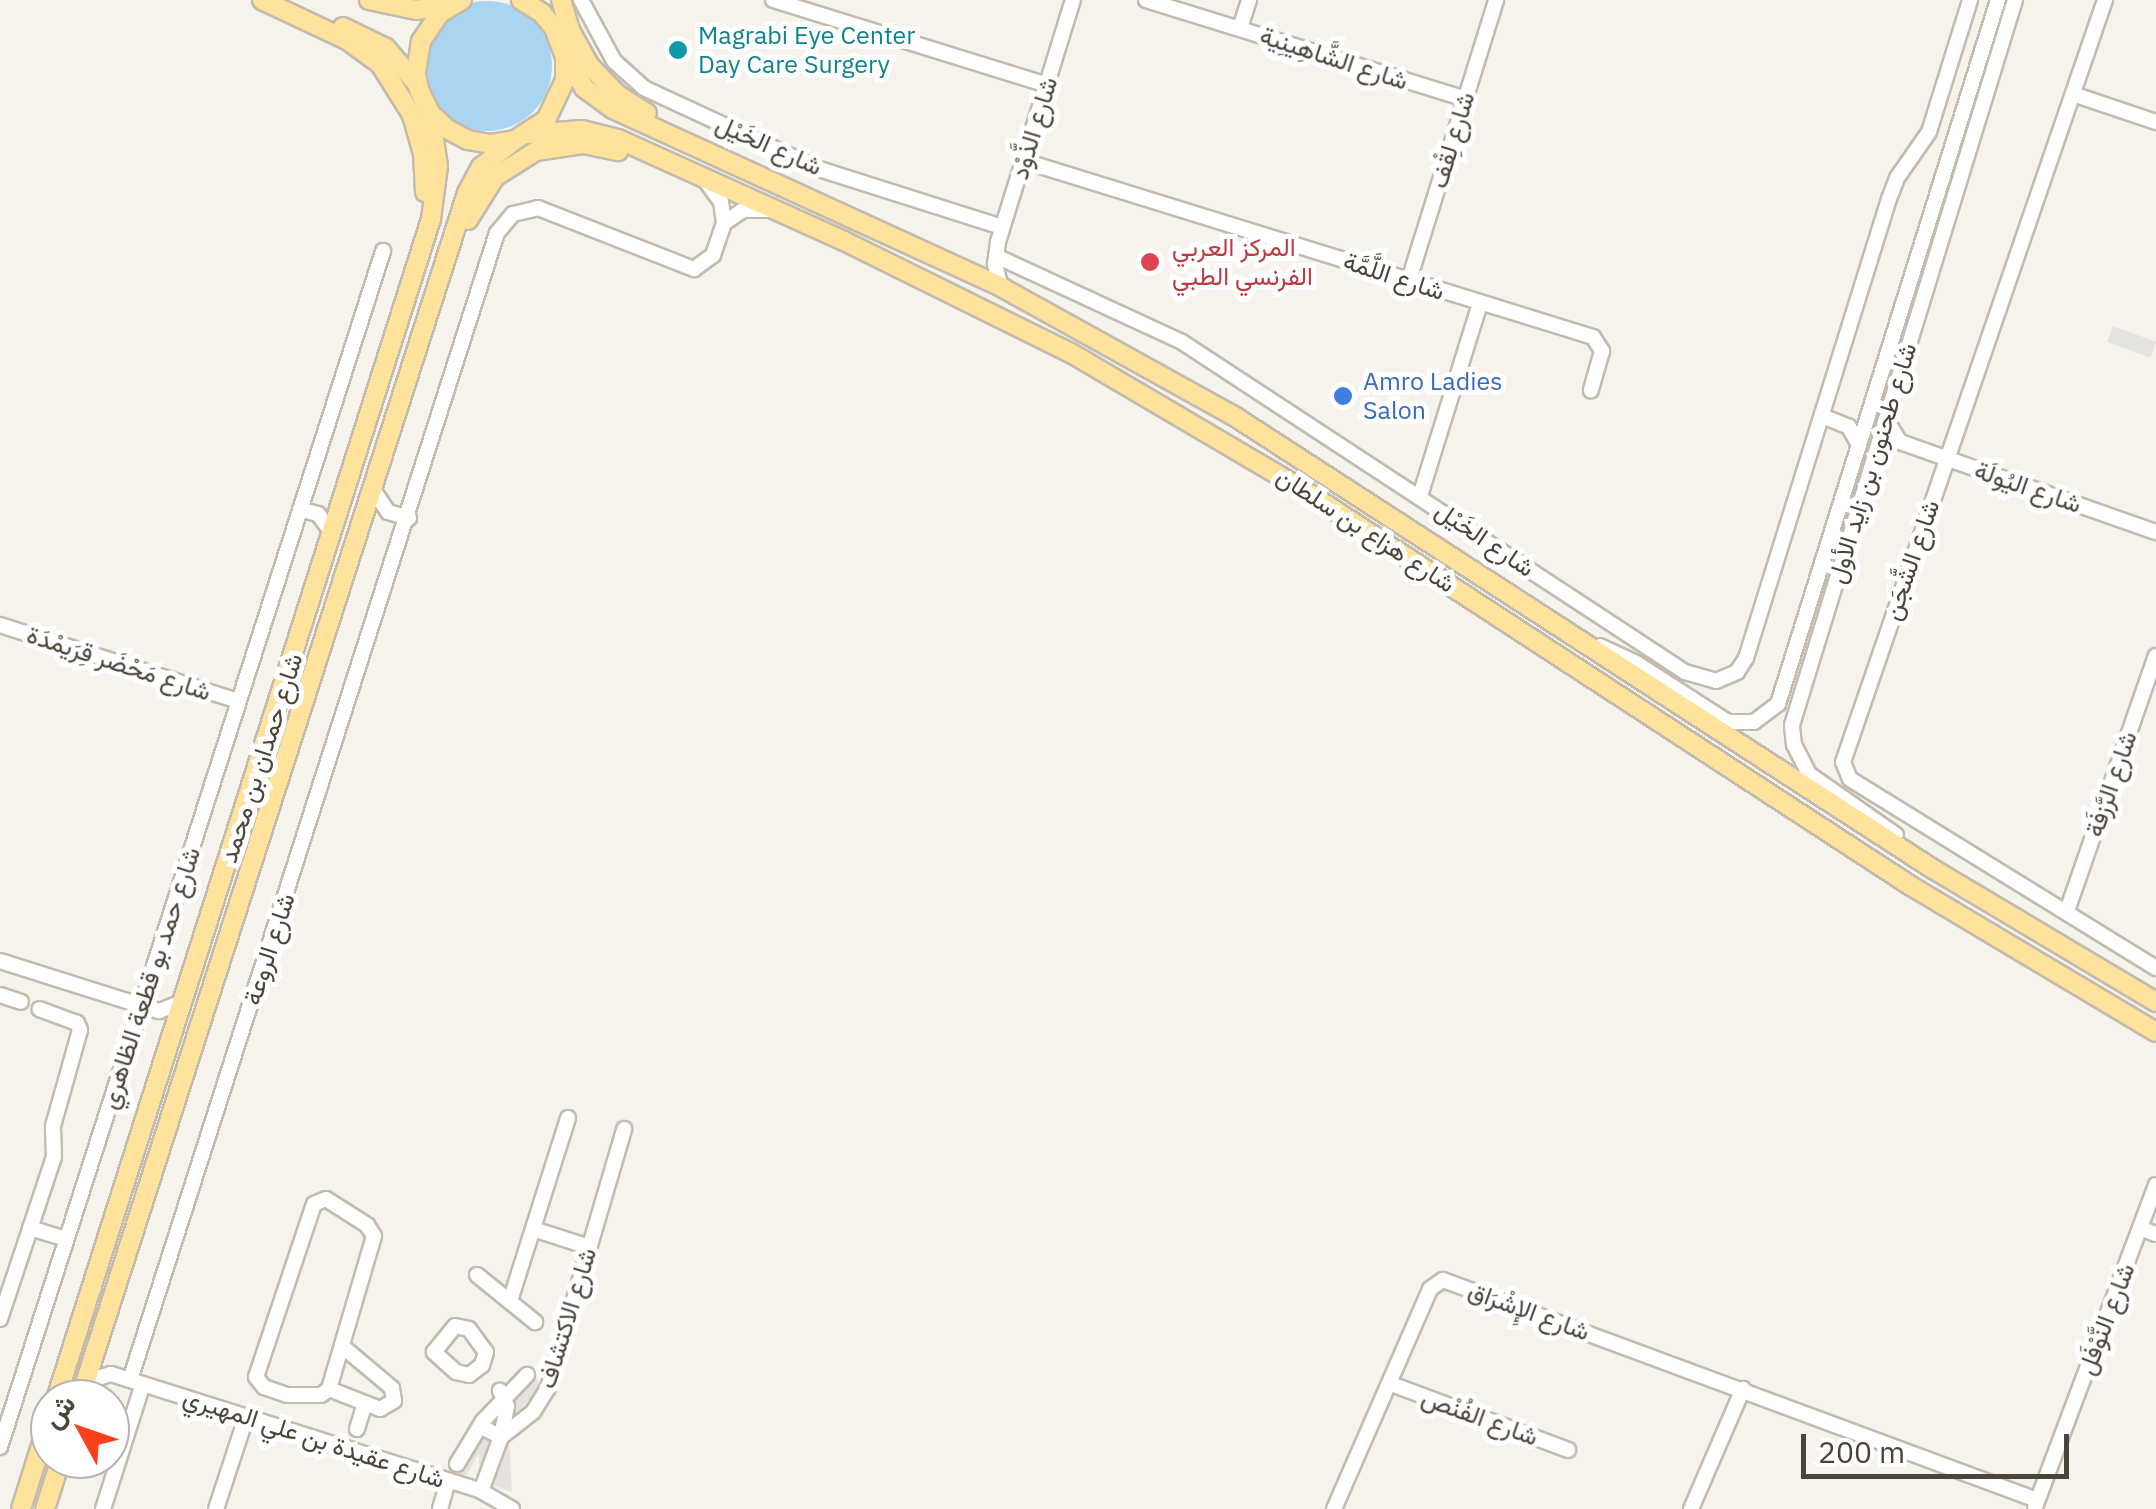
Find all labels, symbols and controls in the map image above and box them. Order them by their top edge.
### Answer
street label: شارع الشَّاهِينِية [1256,20,1412,96]
place label: Magrabi Eye Center Day Care Surgery [698,21,915,80]
marker: Magrabi Eye Center Day Care Surgery [667,39,689,61]
street label: شارع الذَّوْد [1004,73,1064,183]
street label: شارع لِقْف [1423,88,1481,192]
street label: شارع الخَيْل [711,108,827,182]
place label: المركز العربي الفرنسي الطبي [1172,233,1313,292]
street label: شارع اللَّمَّة [1340,246,1448,306]
marker: المركز العربي الفرنسي الطبي [1137,249,1163,275]
street label: شارع طحنون بن زايد الأول [1821,339,1923,587]
place label: Amro Ladies Salon [1363,367,1502,426]
marker: Amro Ladies Salon [1332,385,1354,407]
street label: شارع اليُولَة [1971,455,2085,519]
street label: شارع هزاع بن سلطان [1271,461,1461,599]
street label: شارع الخَيْل [1430,495,1540,583]
street label: شارع الشَّجَن [1876,496,1946,624]
street label: شارع مَحْضَر قِرَيمْدَة [23,619,215,707]
street label: شارع حمدان بن محمد [213,649,309,867]
street label: شارع الرَّزفَة [2079,727,2143,841]
street label: شارع حمد بو قطعة الظاهري [93,843,207,1113]
street label: شارع الروعة [237,889,301,1009]
street label: شارع الاكتشاف [531,1244,603,1392]
street label: شارع النَّوْفَل [2071,1259,2141,1379]
street label: شارع الإِشْرَاق [1464,1275,1594,1347]
north arrow [30,1379,130,1479]
street label: شارع عقيدة بن علي المهيري [180,1382,448,1494]
street label: شارع الفُنْص [1418,1382,1542,1452]
text: ش [33,1386,83,1435]
scale bar [1806,1414,2074,1476]
text: 200 m [1818,1432,1905,1471]

